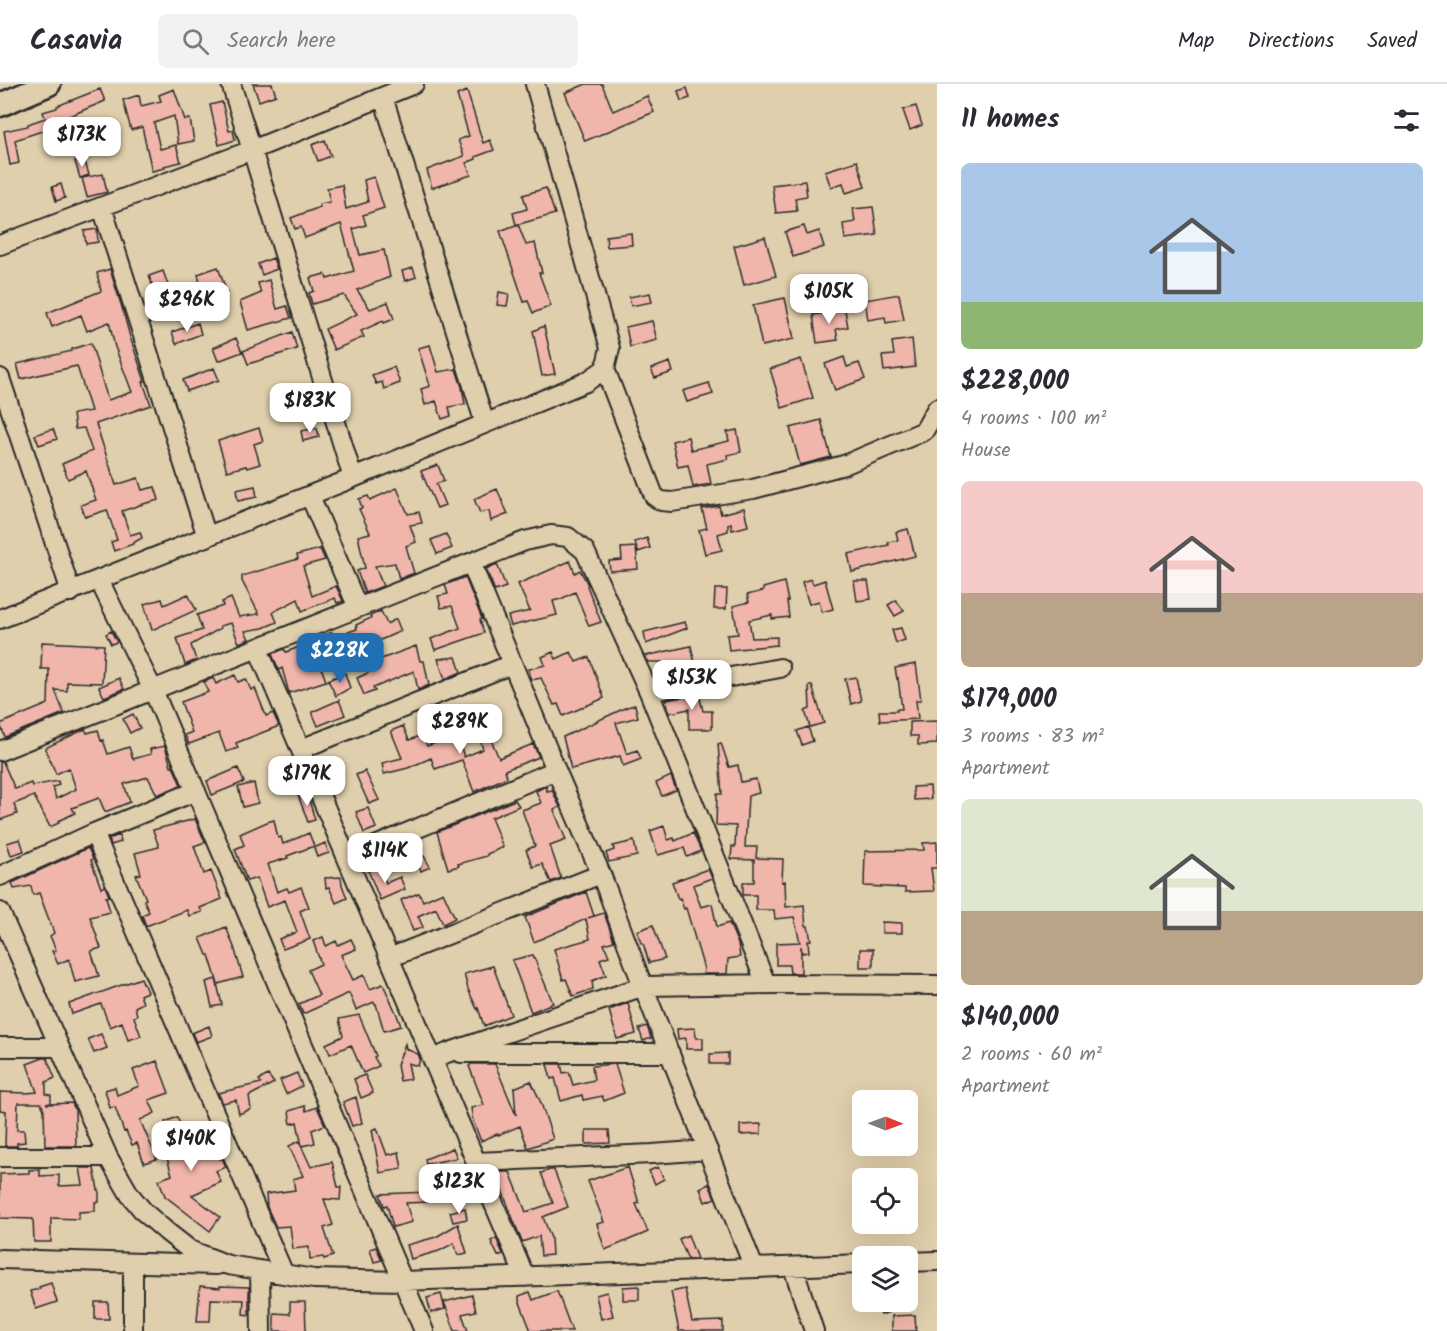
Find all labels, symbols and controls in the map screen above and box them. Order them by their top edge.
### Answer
search box [158,14,578,68]
text: Casavia [30,19,122,64]
text: Search here [227,24,336,59]
icon: search [179,25,212,58]
text: Map [1178,25,1214,58]
text: Directions [1247,25,1334,58]
text: Saved [1367,25,1417,58]
text: 11 homes [961,99,1059,141]
icon: filters [1390,104,1423,137]
pin: $173K [40,117,124,168]
text: $173K [57,120,107,152]
icon: home [1138,202,1246,310]
pin: $105K [787,274,871,325]
text: $105K [804,277,854,309]
pin: $296K [145,282,229,333]
text: $296K [159,285,215,317]
text: $228,000 [961,361,1069,403]
pin: $183K [268,383,352,434]
text: $183K [284,386,336,418]
text: 4 rooms · 100 m² [961,403,1106,435]
text: House [961,435,1011,467]
icon: home [1138,520,1246,628]
pin: $228K [298,633,382,684]
text: $228K [311,636,370,668]
pin: $153K [650,660,734,711]
text: $153K [667,663,717,695]
text: $179,000 [961,679,1057,721]
pin: $289K [418,704,502,755]
text: $289K [431,707,489,739]
text: 3 rooms · 83 m² [961,721,1104,753]
text: Apartment [961,753,1050,785]
pin: $179K [265,756,349,807]
text: $179K [282,759,332,791]
pin: $114K [343,833,427,884]
text: $114K [362,836,408,868]
icon: home [1138,838,1246,946]
text: $140,000 [961,997,1059,1039]
text: 2 rooms · 60 m² [961,1039,1102,1071]
text: Apartment [961,1071,1050,1103]
north arrow [852,1090,918,1156]
map controls [852,1090,918,1312]
pin: $140K [149,1121,233,1172]
text: $140K [165,1124,217,1156]
pin: $123K [417,1164,501,1215]
text: $123K [433,1167,485,1199]
button: locate [852,1168,918,1234]
button: layers [852,1246,918,1312]

